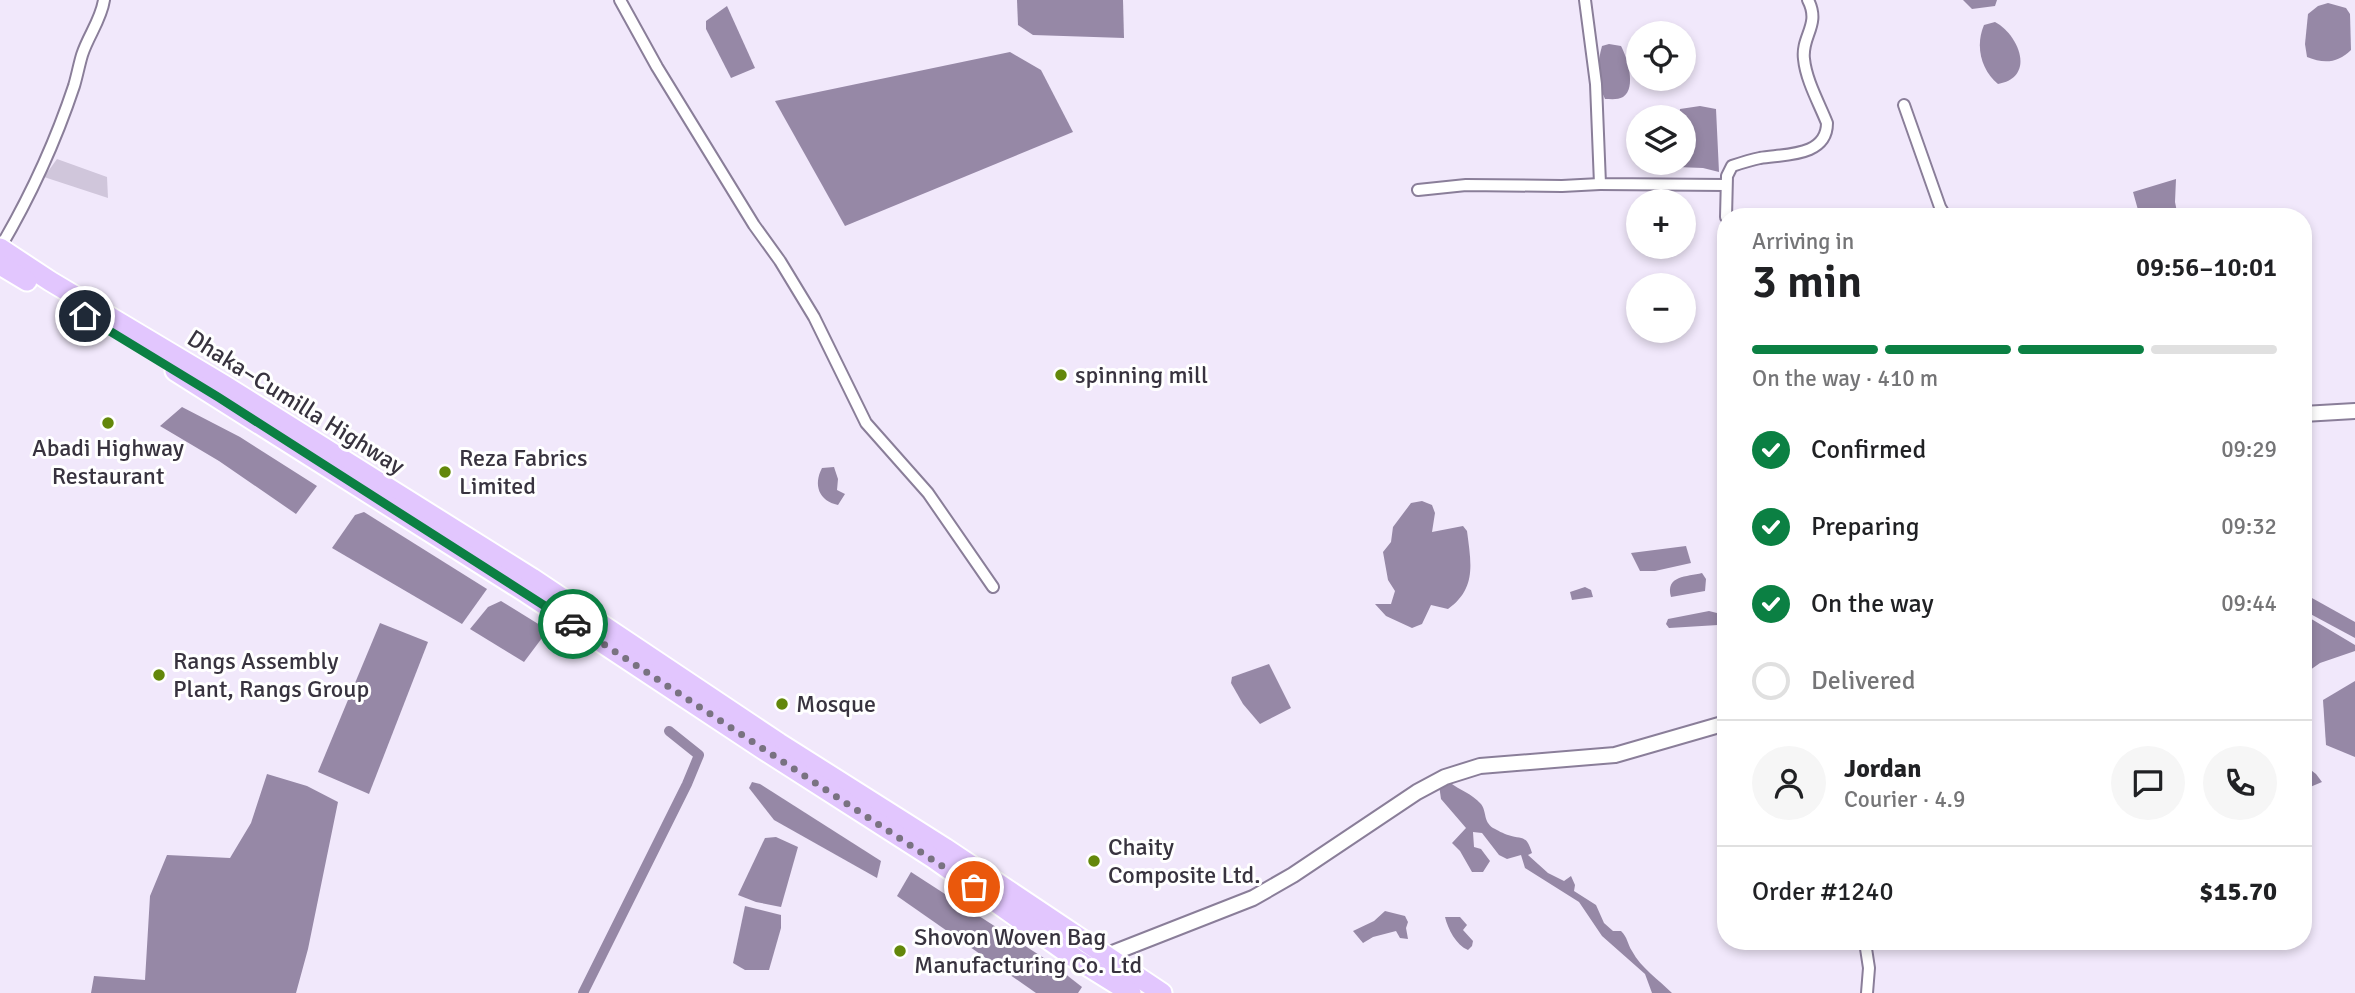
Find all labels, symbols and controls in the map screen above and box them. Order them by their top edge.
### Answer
map controls [1626,21,1696,343]
button: locate [1626,21,1696,91]
button: layers [1626,105,1696,175]
button: + [1626,189,1696,259]
text: Arriving in [1752,227,1854,256]
text: 09:56–10:01 [2136,252,2277,284]
text: 3 min [1752,254,1862,310]
button: − [1626,273,1696,343]
pin [55,286,115,346]
icon: home [66,297,104,335]
street label: Dhaka–Cumilla Highway [182,323,410,481]
place label: spinning mill [1075,360,1208,390]
text: On the way · 410 m [1752,364,1938,393]
marker: spinning mill [1053,367,1069,383]
marker: Abadi Highway Restaurant [100,415,116,431]
icon: check [1752,431,1790,469]
place label: Abadi Highway Restaurant [32,433,184,491]
text: Confirmed [1811,434,1926,466]
text: 09:29 [2221,435,2277,464]
place label: Reza Fabrics Limited [459,443,587,501]
marker: Reza Fabrics Limited [437,464,453,480]
icon: check [1752,508,1790,546]
text: Preparing [1811,511,1919,543]
text: 09:32 [2221,512,2277,541]
icon: check [1752,585,1790,623]
text: On the way [1811,588,1934,620]
courier [538,589,608,659]
text: 09:44 [2221,589,2277,618]
icon: car [554,605,592,643]
place label: Rangs Assembly Plant, Rangs Group [173,646,369,704]
text: Delivered [1811,665,1916,697]
marker: Rangs Assembly Plant, Rangs Group [151,667,167,683]
place label: Mosque [796,689,876,719]
marker: Mosque [774,696,790,712]
button: person [1752,746,1826,820]
button: chat [2111,746,2185,820]
button: phone [2203,746,2277,820]
text: Jordan [1844,753,1921,785]
text: Courier · 4.9 [1844,785,1965,814]
place label: Chaity Composite Ltd. [1108,832,1260,890]
marker: Chaity Composite Ltd. [1086,853,1102,869]
pin [944,857,1004,917]
icon: bag [955,868,993,906]
text: Order #1240 [1752,876,1893,908]
text: $15.70 [2199,876,2277,908]
place label: Shovon Woven Bag Manufacturing Co. Ltd [914,922,1142,980]
marker: Shovon Woven Bag Manufacturing Co. Ltd [892,943,908,959]

